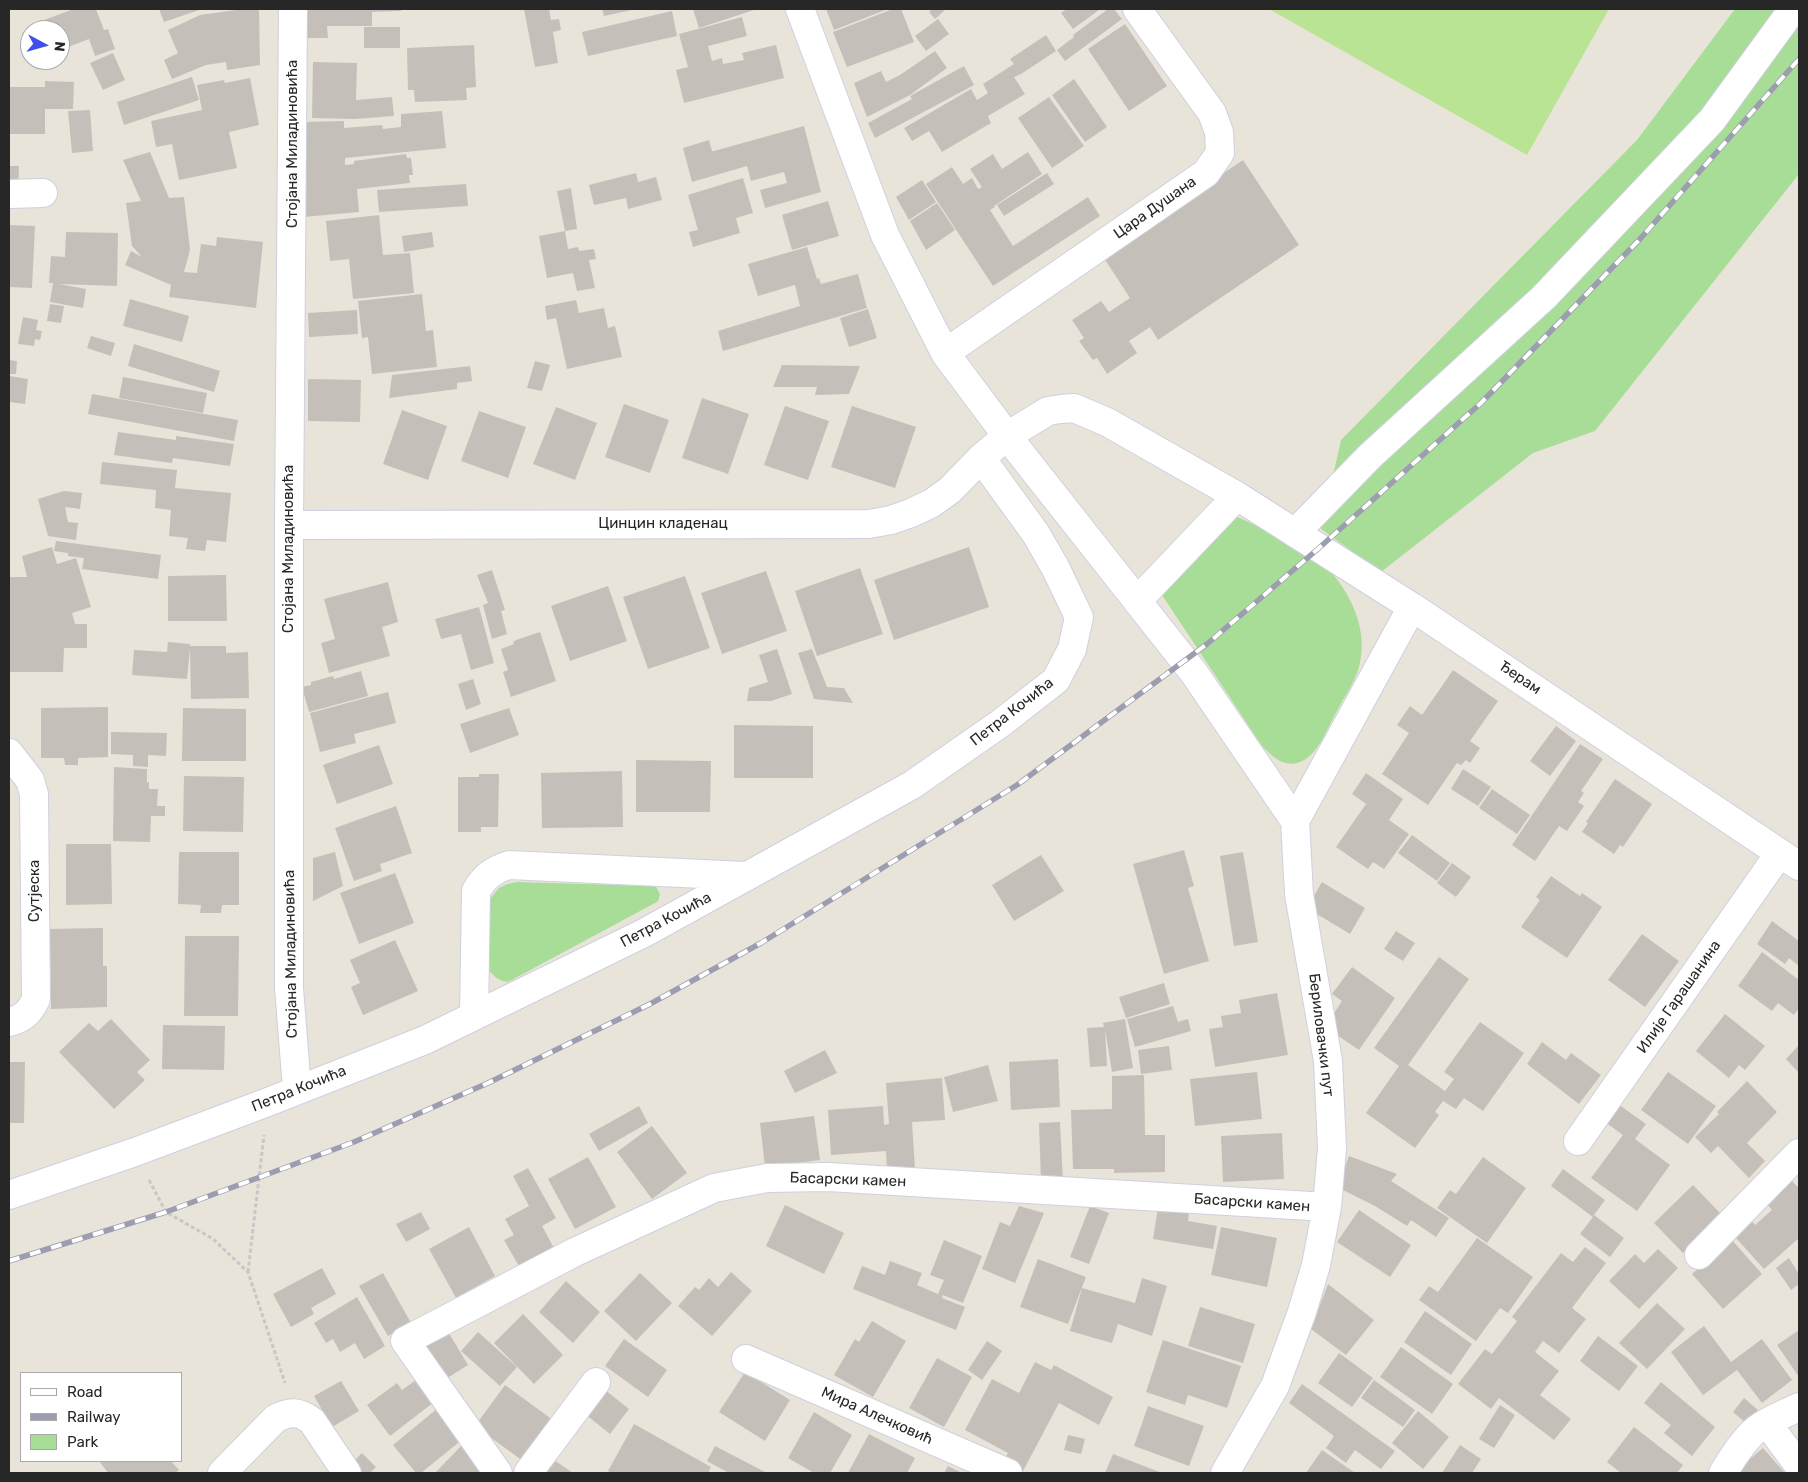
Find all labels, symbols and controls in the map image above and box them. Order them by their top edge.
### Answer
north arrow [20,20,70,70]
text: N [50,41,68,52]
street label: Стојана Миладиновића [284,60,302,228]
street label: Цара Душана [1110,173,1200,243]
street label: Стојана Миладиновића [280,465,298,633]
street label: Цинцин кладенац [598,515,728,533]
street label: Ђерам [1496,658,1544,698]
street label: Петра Кочића [967,674,1057,750]
street label: Сутјеска [26,860,44,922]
street label: Стојана Миладиновића [281,870,301,1038]
street label: Петра Кочића [617,888,715,952]
street label: Илије Гарашанина [1633,937,1725,1057]
street label: Бериловачки пут [1305,972,1337,1098]
street label: Петра Кочића [249,1062,349,1116]
street label: Басарски камен [789,1169,907,1191]
street label: Басарски камен [1193,1190,1311,1216]
legend [20,1372,182,1462]
text: Road [67,1383,103,1401]
street label: Мира Алечковић [818,1383,936,1449]
text: Railway [67,1408,121,1426]
text: Park [67,1433,98,1451]

